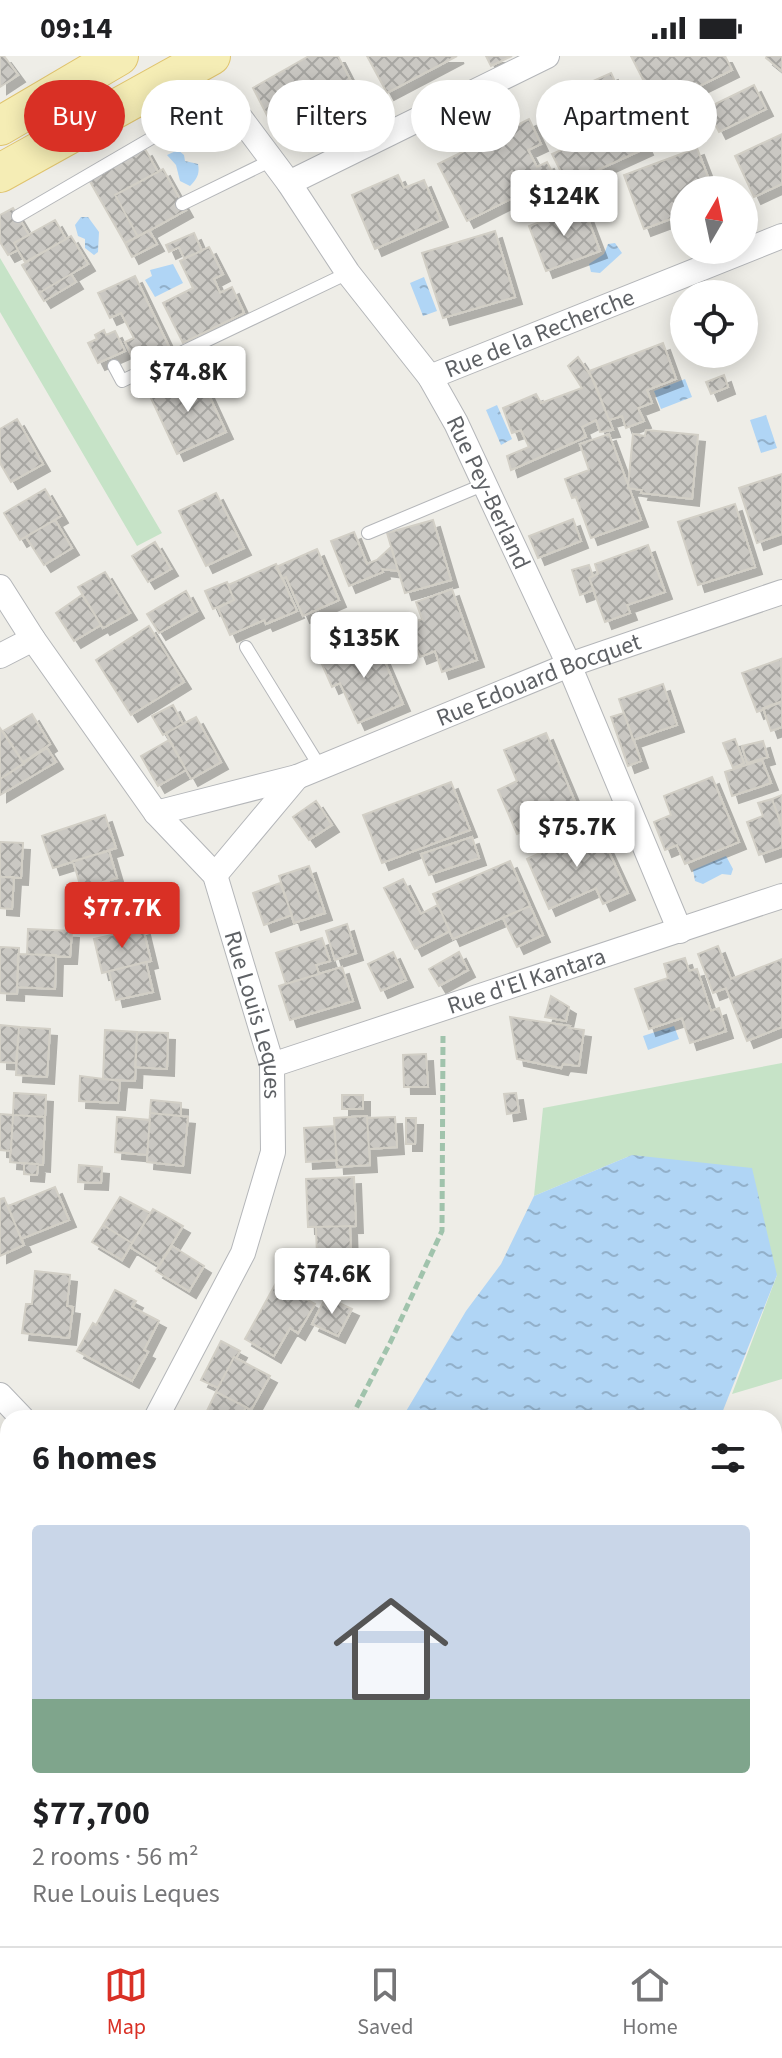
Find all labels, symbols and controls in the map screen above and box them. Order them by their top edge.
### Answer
text: 09:14 [40,7,112,50]
chip: Buy [24,80,125,152]
chip: Rent [141,80,251,152]
chip: Filters [267,80,395,152]
chip: New [411,80,520,152]
chip: Apartment [536,80,717,152]
pin: $124K [508,170,620,238]
north arrow [670,176,758,264]
map controls [670,176,758,368]
text: $124K [529,177,599,214]
street label: Rue de la Recherche [440,280,640,387]
button: locate [670,280,758,368]
pin: $74.8K [123,346,253,414]
text: $74.8K [149,353,227,390]
street label: Rue Pey-Berland [437,410,539,575]
pin: $135K [308,612,420,680]
text: $135K [329,619,399,656]
street label: Rue Edouard Bocquet [431,625,646,736]
pin: $75.7K [512,801,642,869]
text: $75.7K [538,808,616,845]
pin: $77.7K [57,882,187,950]
text: $77.7K [83,889,161,926]
street label: Rue Louis Leques [215,927,289,1099]
street label: Rue d'El Kantara [443,939,610,1024]
pin: $74.6K [267,1248,397,1316]
text: $74.6K [293,1255,371,1292]
text: 6 homes [32,1434,157,1483]
icon: filters [706,1436,750,1480]
icon: home [319,1577,463,1721]
text: $77,700 [32,1789,150,1838]
text: 2 rooms · 56 m² [32,1838,199,1875]
text: Rue Louis Leques [32,1875,220,1912]
tab: Map [104,1963,148,2043]
tab: Saved [357,1963,413,2043]
tab: Home [622,1963,678,2043]

